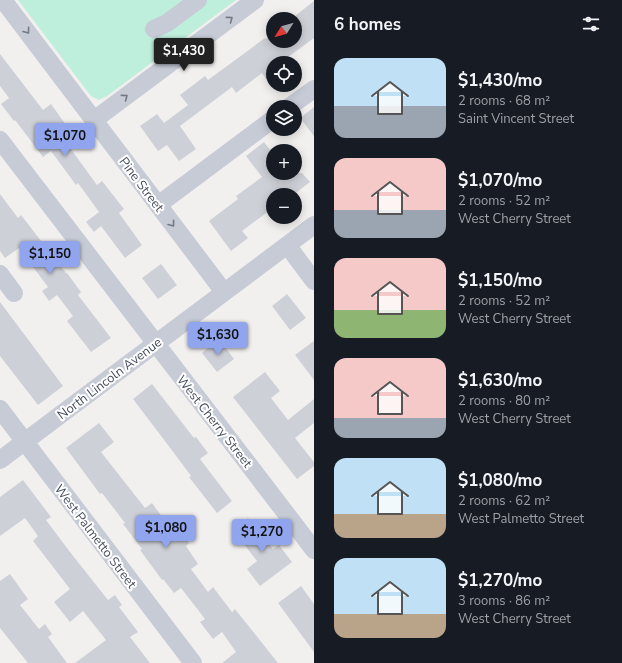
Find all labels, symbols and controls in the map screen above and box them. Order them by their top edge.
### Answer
north arrow [266,12,302,48]
map controls [266,12,302,224]
text: 6 homes [334,13,401,36]
icon: filters [580,13,602,35]
one-way arrow [225,17,232,24]
one-way arrow [22,27,29,34]
pin: $1,430 [151,38,217,72]
text: $1,430 [163,42,205,60]
button: locate [266,56,302,92]
text: $1,430/mo [458,69,542,92]
icon: home [366,74,414,122]
text: 2 rooms · 68 m² [458,92,550,110]
one-way arrow [121,95,128,102]
button: layers [266,100,302,136]
text: Saint Vincent Street [458,110,574,128]
pin: $1,070 [32,123,98,157]
text: $1,070 [44,127,86,145]
button: + [266,144,302,180]
street label: Pine Street [115,153,168,216]
text: $1,070/mo [458,169,542,192]
icon: home [366,174,414,222]
button: − [266,188,302,224]
text: 2 rooms · 52 m² [458,192,550,210]
text: West Cherry Street [458,210,571,228]
one-way arrow [168,220,175,227]
pin: $1,150 [17,241,83,275]
text: $1,150 [29,245,71,263]
text: $1,150/mo [458,269,542,292]
icon: home [366,274,414,322]
text: 2 rooms · 52 m² [458,292,550,310]
text: West Cherry Street [458,310,571,328]
pin: $1,630 [185,322,251,356]
text: $1,630 [197,326,239,344]
street label: North Lincoln Avenue [54,333,166,424]
text: $1,630/mo [458,369,542,392]
street label: West Cherry Street [172,372,256,472]
icon: home [366,374,414,422]
text: 2 rooms · 80 m² [458,392,550,410]
text: West Cherry Street [458,410,571,428]
text: $1,080/mo [458,469,542,492]
icon: home [366,474,414,522]
street label: West Palmetto Street [50,481,141,593]
text: 2 rooms · 62 m² [458,492,550,510]
text: West Palmetto Street [458,510,584,528]
pin: $1,080 [133,515,199,549]
text: $1,080 [145,519,187,537]
pin: $1,270 [229,519,295,553]
text: $1,270 [241,523,283,541]
text: $1,270/mo [458,569,542,592]
icon: home [366,574,414,622]
text: 3 rooms · 86 m² [458,592,550,610]
text: West Cherry Street [458,610,571,628]

